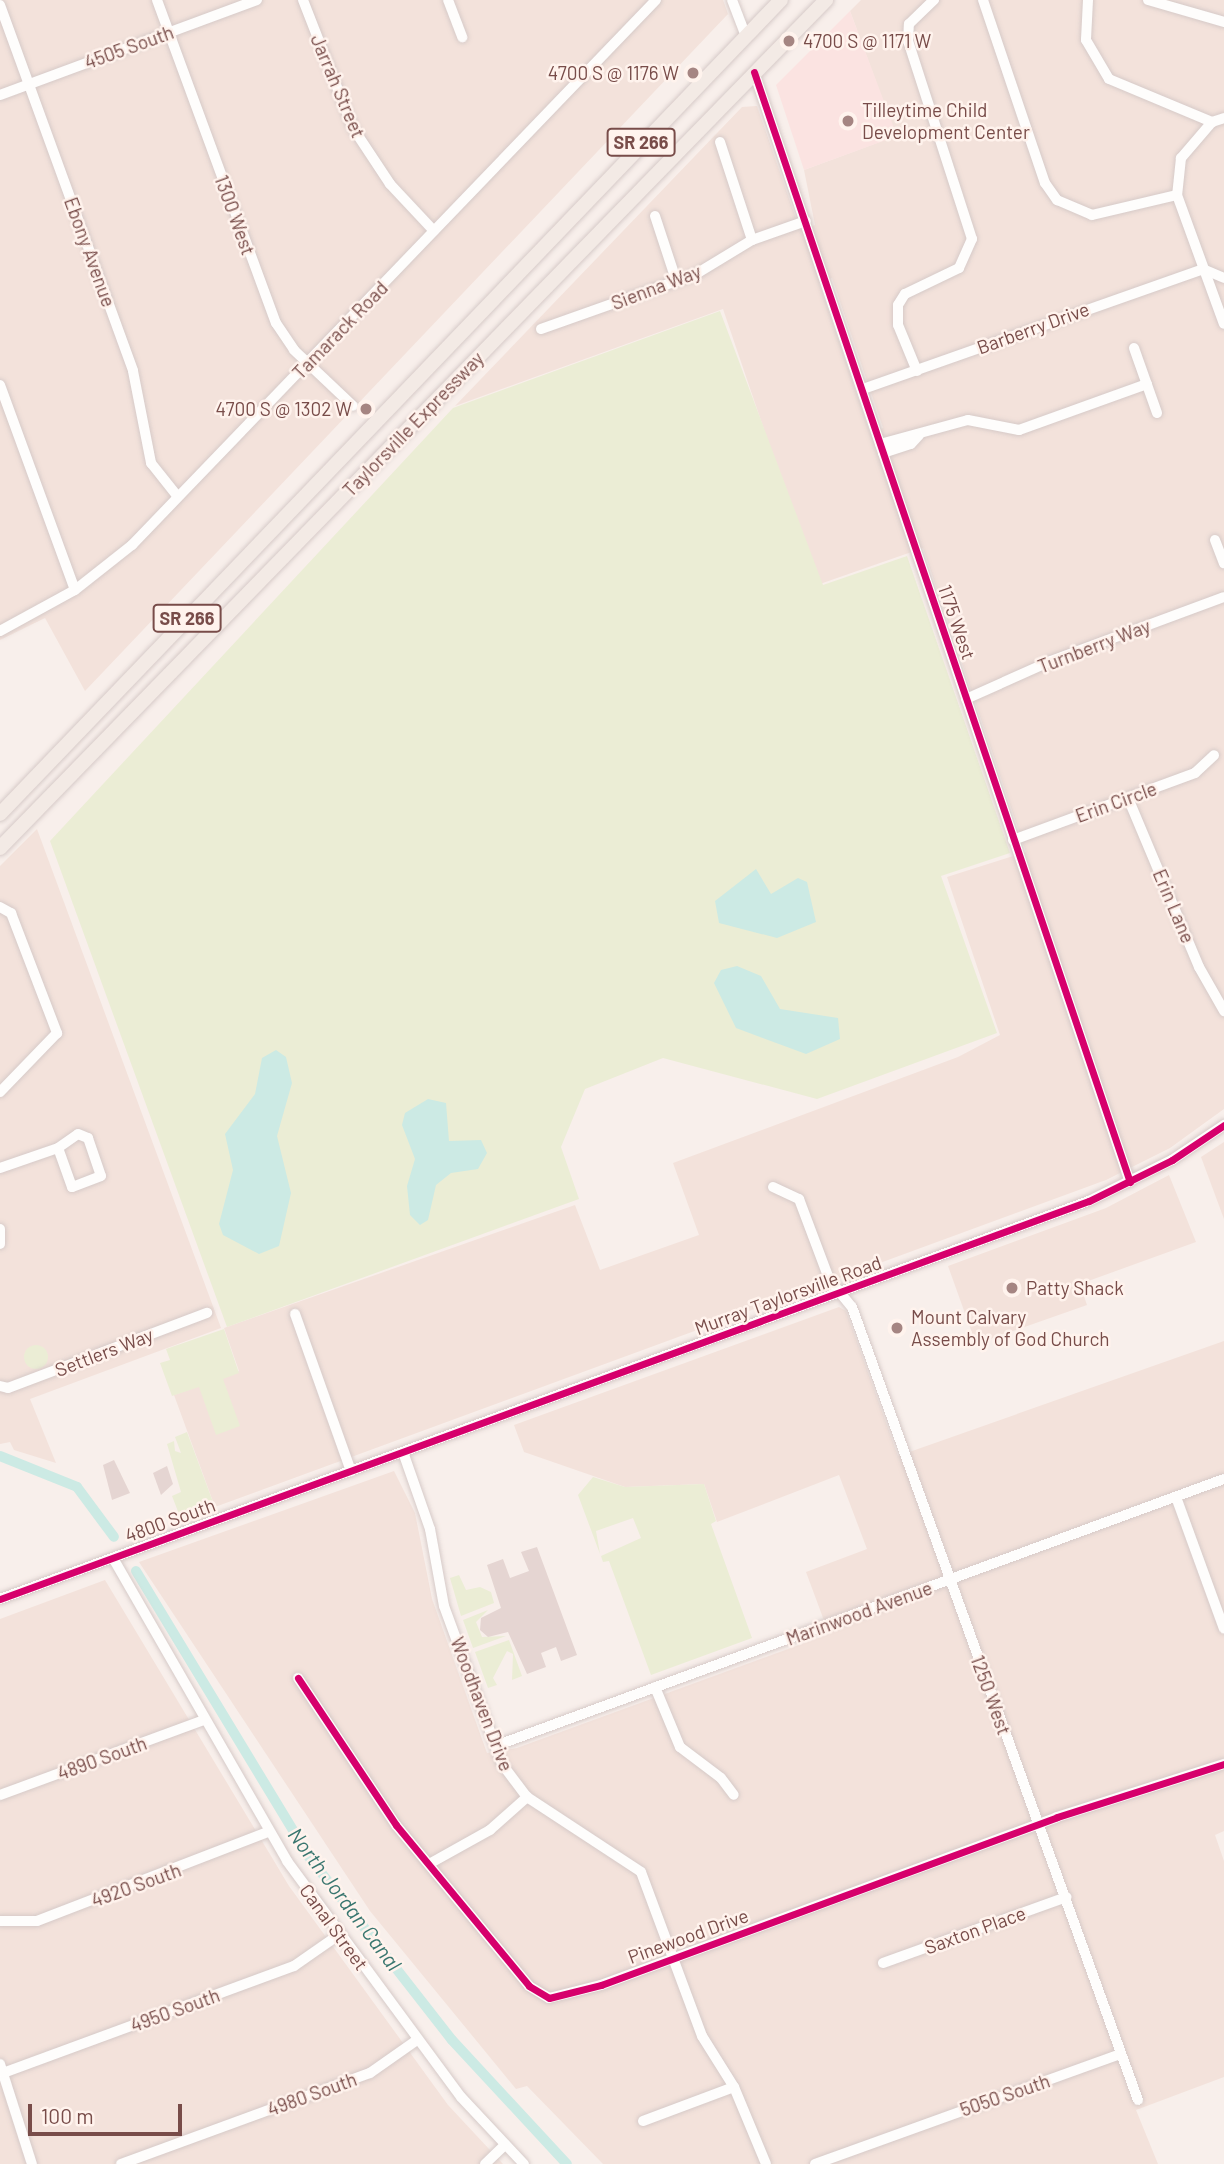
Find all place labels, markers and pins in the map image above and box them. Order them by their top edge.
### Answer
place label: 4700 S @ 1171 W [803,30,931,52]
marker: 4700 S @ 1171 W [781,33,797,49]
place label: 4700 S @ 1176 W [548,62,679,84]
marker: 4700 S @ 1176 W [685,65,701,81]
place label: Tilleytime Child Development Center [862,99,1030,143]
marker: Tilleytime Child Development Center [840,113,856,129]
place label: 4700 S @ 1302 W [216,398,352,420]
marker: 4700 S @ 1302 W [358,401,374,417]
place label: Patty Shack [1026,1277,1124,1299]
marker: Patty Shack [1004,1280,1020,1296]
place label: Mount Calvary Assembly of God Church [911,1306,1110,1350]
marker: Mount Calvary Assembly of God Church [889,1320,905,1336]

